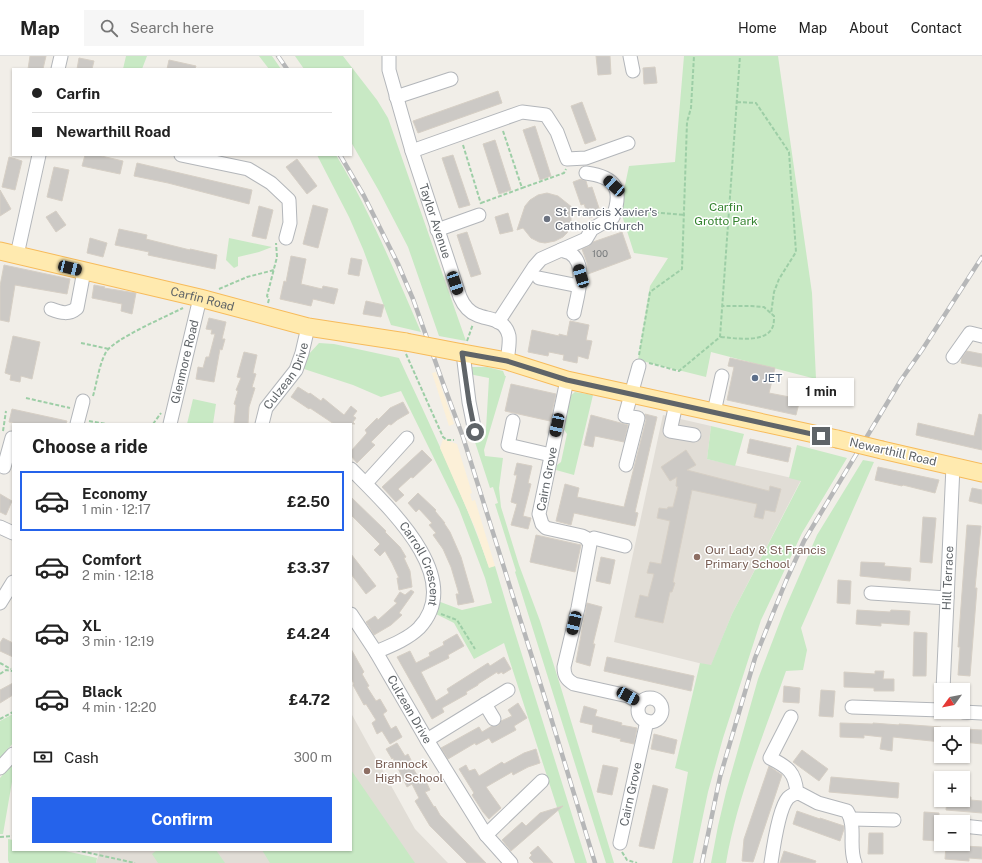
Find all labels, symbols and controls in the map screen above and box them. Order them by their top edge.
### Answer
search box [84,10,364,46]
text: Map [20,17,60,39]
icon: search [98,17,120,39]
text: Search here [130,19,214,36]
text: Home [738,20,777,36]
text: Map [799,20,827,36]
text: About [849,20,889,36]
text: Contact [911,20,962,36]
text: Carfin [56,85,100,102]
text: Newarthill Road [56,123,171,140]
car [601,174,627,198]
street label: Taylor Avenue [416,182,454,261]
park label: Carfin Grotto Park [694,200,758,228]
place label: St Francis Xavier's Catholic Church [555,205,657,233]
marker: St Francis Xavier's Catholic Church [542,214,552,224]
house number: 100 [592,247,608,259]
car [57,259,83,277]
car [572,263,590,289]
car [445,270,465,296]
street label: Carfin Road [169,284,236,314]
street label: Glenmore Road [168,318,202,405]
street label: Culzean Drive [261,341,311,412]
place label: JET [763,371,782,385]
marker: JET [750,373,760,383]
callout: 1 min [788,378,854,406]
text: 1 min [805,384,837,399]
car [549,412,565,438]
route start [466,423,484,441]
route end [812,427,830,445]
street label: Newarthill Road [848,435,938,469]
text: Choose a ride [32,436,148,457]
street label: Cairn Grove [534,445,560,512]
icon: car [34,483,70,519]
text: Economy [82,485,147,502]
text: £2.50 [287,493,330,510]
text: 1 min · 12:17 [82,502,151,517]
street label: Carroll Crescent [396,519,441,608]
place label: Our Lady & St Francis Primary School [705,543,826,571]
street label: Hill Terrace [940,545,956,611]
icon: car [34,549,70,585]
text: Comfort [82,551,142,568]
marker: Our Lady & St Francis Primary School [692,552,702,562]
text: £3.37 [287,559,330,576]
text: 2 min · 12:18 [82,568,154,583]
car [565,610,583,636]
icon: car [34,615,70,651]
text: XL [82,617,101,634]
text: £4.24 [287,625,330,642]
text: 3 min · 12:19 [82,634,154,649]
street label: Culzean Drive [384,673,435,746]
icon: car [34,681,70,717]
text: Black [82,683,122,700]
north arrow [934,683,970,719]
map controls [934,683,970,851]
car [615,685,641,707]
text: £4.72 [289,691,330,708]
text: 4 min · 12:20 [82,700,157,715]
button: locate [934,727,970,763]
icon: cash [32,746,54,768]
text: Cash [64,749,99,766]
text: 300 m [294,750,332,765]
place label: Brannock High School [375,757,443,785]
street label: Cairn Grove [617,761,645,828]
marker: Brannock High School [362,766,372,776]
button: + [934,771,970,807]
button: Confirm [32,797,332,843]
button: − [934,815,970,851]

